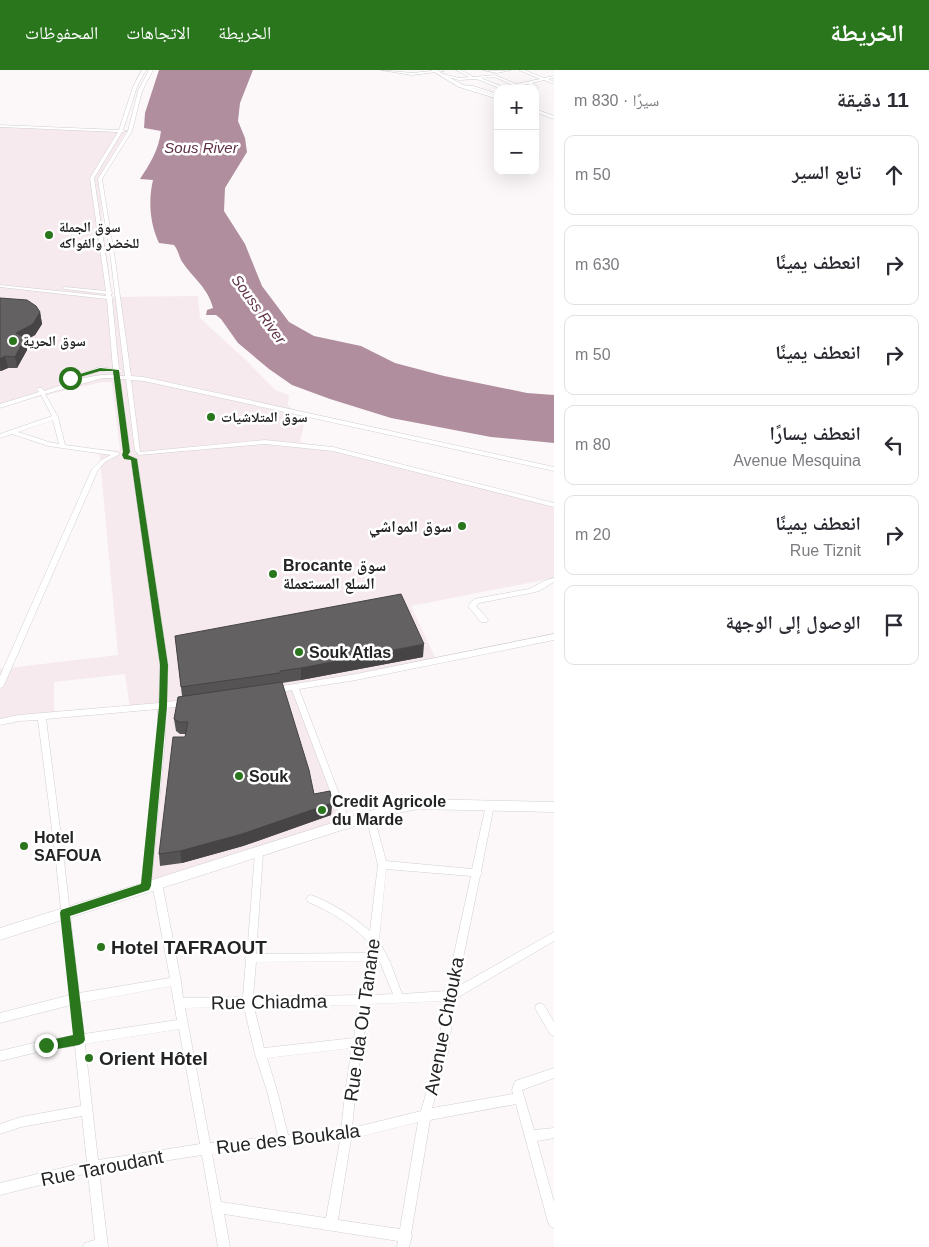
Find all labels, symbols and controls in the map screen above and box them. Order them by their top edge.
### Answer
text: الخريطة [830,19,904,46]
text: المحفوظات [25,23,98,43]
text: الاتجاهات [126,23,190,43]
text: الخريطة [218,23,271,43]
map controls [494,85,539,175]
button: + [494,85,539,130]
text: 11 دقيقة [837,88,909,111]
text: سيرًا · 830 m [574,92,659,109]
button: − [494,130,539,175]
water label: Sous River [164,139,239,156]
icon: ahead [880,161,908,189]
text: تابع السير [792,162,861,183]
text: 50 m [575,166,611,183]
place label: سوق الجملة للخضر والفواكه [59,219,139,251]
marker: سوق الجملة للخضر والفواكه [43,229,55,241]
icon: right [880,251,908,279]
text: انعطف يمينًا [775,252,861,273]
text: 630 m [575,256,619,273]
water label: Souss River [228,271,290,348]
place label: سوق الحرية [23,333,86,350]
marker: سوق الحرية [7,335,19,347]
icon: right [880,341,908,369]
text: انعطف يمينًا [775,342,861,363]
text: 50 m [575,346,611,363]
route start [59,367,82,390]
place label: سوق المتلاشيات [221,409,308,426]
marker: سوق المتلاشيات [205,411,217,423]
text: انعطف يسارًا [770,423,861,444]
icon: left [880,431,908,459]
text: 80 m [575,436,611,453]
text: Avenue Mesquina [733,452,861,469]
text: انعطف يمينًا [775,513,861,534]
place label: سوق المواشي [369,518,452,538]
marker: سوق المواشي [456,520,468,532]
icon: right [880,521,908,549]
text: 20 m [575,526,611,543]
text: Rue Tiznit [790,542,861,559]
place label: Brocante سوق السلع المستعملة [283,557,386,594]
marker: Brocante سوق السلع المستعملة [267,568,279,580]
icon: arrive [880,611,908,639]
text: الوصول إلى الوجهة [725,612,861,633]
place label: Souk Atlas [309,644,391,661]
marker: Souk Atlas [293,646,305,658]
place label: Souk [249,768,288,785]
marker: Souk [233,770,245,782]
place label: Credit Agricole du Marde [332,793,446,828]
marker: Credit Agricole du Marde [316,804,328,816]
place label: Hotel SAFOUA [34,829,102,864]
marker: Hotel SAFOUA [18,840,30,852]
place label: Hotel TAFRAOUT [111,937,267,958]
street label: Rue Ida Ou Tanane [340,937,384,1103]
marker: Hotel TAFRAOUT [95,941,107,953]
street label: Avenue Chtouka [420,955,468,1097]
street label: Rue Chiadma [211,990,328,1014]
route end [35,1034,58,1057]
place label: Orient Hôtel [99,1048,208,1069]
marker: Orient Hôtel [83,1052,95,1064]
street label: Rue des Boukala [215,1120,362,1158]
street label: Rue Taroudant [39,1146,166,1190]

